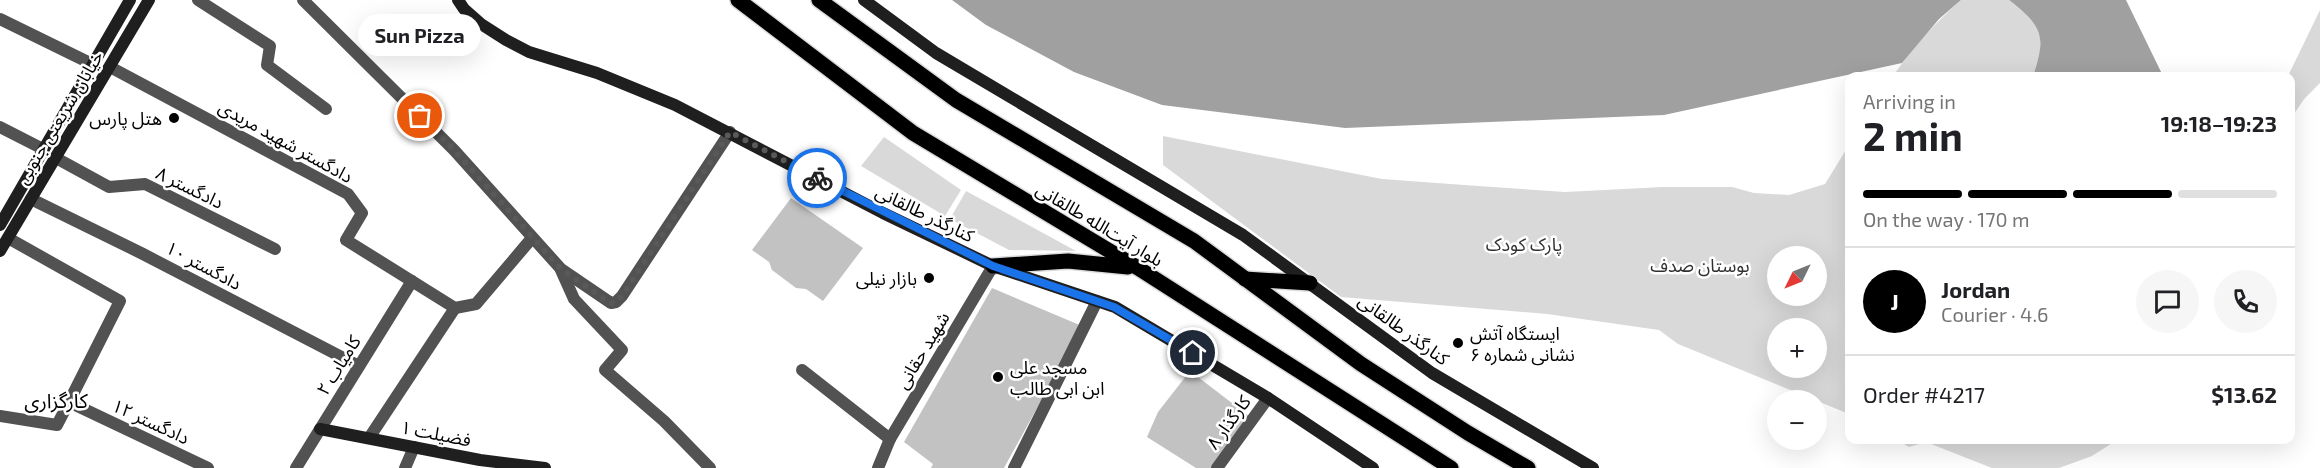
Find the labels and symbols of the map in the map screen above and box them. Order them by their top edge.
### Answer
callout: Sun Pizza [358,14,482,56]
street label: خیابان شریعتی جنوبی [10,46,108,188]
pin [394,90,445,141]
street label: دادگستر شهید مریدی [214,95,357,188]
place label: هتل پارس [89,107,162,130]
marker: هتل پارس [167,111,181,125]
courier [787,148,847,208]
street label: دادگستر ۸ [152,161,227,214]
street label: بلوار آیت‌الله طالقانی [1032,177,1168,271]
street label: کنارگذر طالقانی [872,180,978,247]
park label: پارک کودک [1486,233,1562,256]
street label: دادگستر ۱۰ [162,236,246,295]
north arrow [1767,246,1827,306]
park label: بوستان صدف [1650,254,1750,277]
place label: بازار نیلی [856,267,917,290]
marker: بازار نیلی [922,271,936,285]
street label: کنارگذر طالقانی [1354,289,1454,370]
street label: شهید حقانی [890,307,955,393]
place label: ایستگاه آتش نشانی شماره ۶ [1470,322,1575,366]
pin [1167,327,1218,378]
street label: کامیاب ۲ [311,331,365,399]
marker: ایستگاه آتش نشانی شماره ۶ [1451,336,1465,350]
place label: مسجد علی ابن ابی طالب [1010,356,1104,400]
marker: مسجد علی ابن ابی طالب [991,370,1005,384]
district label: کارگزاری [24,388,89,413]
street label: کارگذار ۸ [1201,390,1256,454]
street label: دادگستر ۱۲ [108,394,193,449]
street label: فضیلت ۱ [399,415,473,451]

